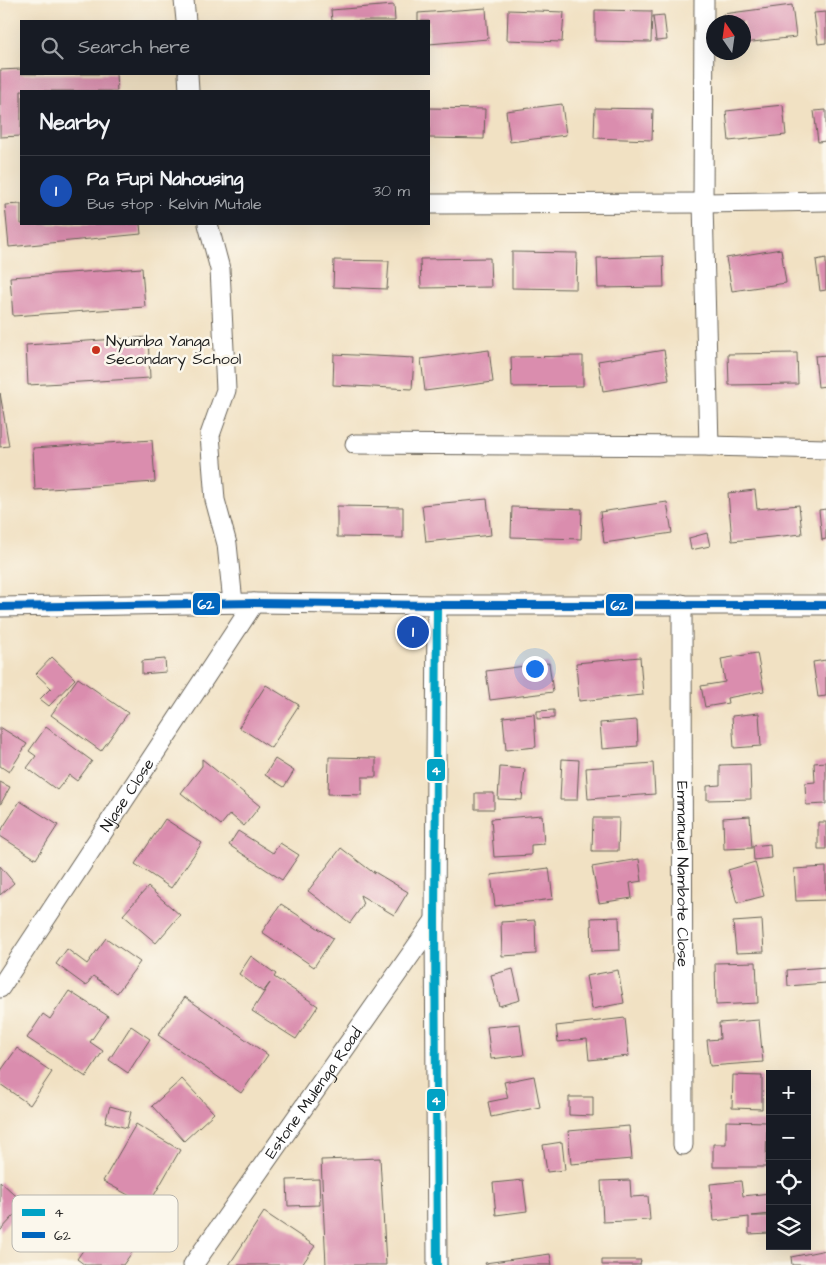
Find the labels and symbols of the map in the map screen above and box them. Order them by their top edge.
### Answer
north arrow [706,15,751,60]
place label: Nyumba Yanga Secondary School [106,330,241,371]
marker: Nyumba Yanga Secondary School [90,344,102,356]
line badge: 62 [192,592,221,616]
line badge: 62 [605,593,634,617]
text: 62 [198,595,215,615]
text: 62 [611,596,628,616]
pin: 1 [397,613,429,651]
your location [522,656,548,682]
street label: Njase Close [95,754,160,836]
line badge: 4 [426,758,446,782]
text: 4 [431,761,441,781]
street label: Emmanuel Nambote Close [671,781,694,967]
street label: Estone Mulenga Road [260,1023,367,1163]
line badge: 4 [426,1088,446,1112]
text: 4 [431,1091,441,1111]
legend [12,1195,178,1252]
text: 4 [54,1203,64,1223]
text: 62 [54,1226,71,1246]

